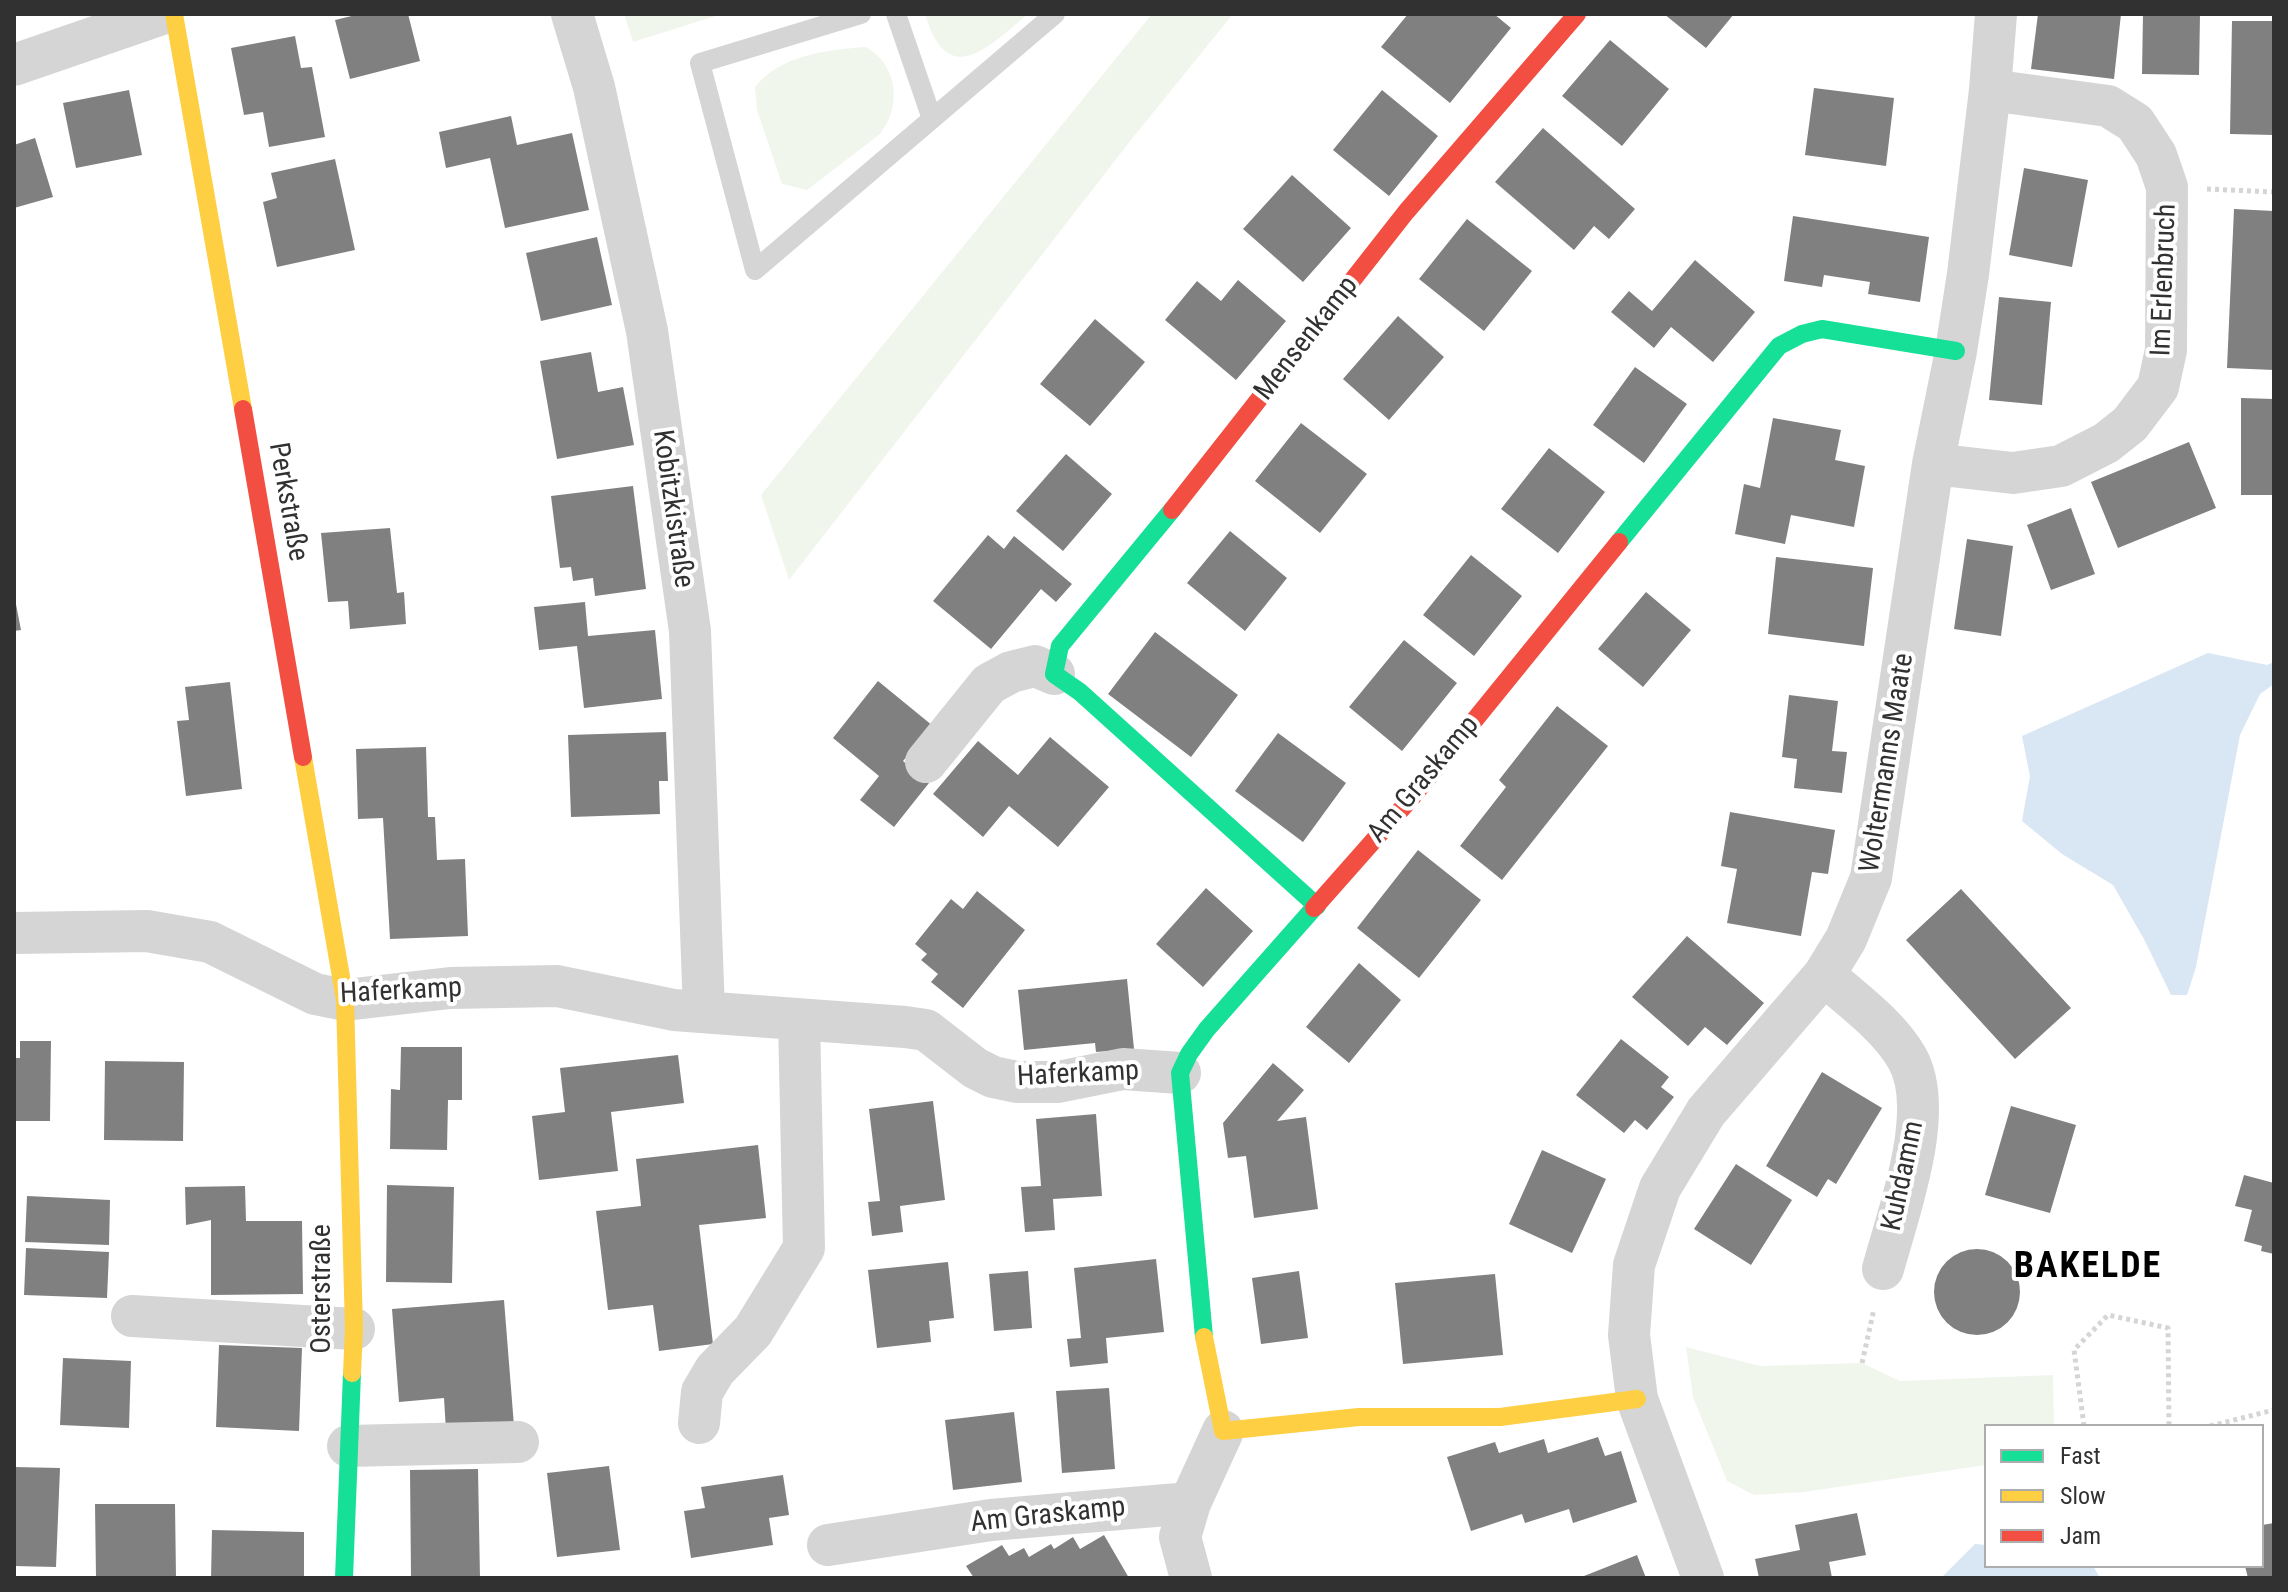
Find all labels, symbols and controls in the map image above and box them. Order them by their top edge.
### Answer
street label: Im Erlenbruch [2146,203,2184,357]
street label: Mensenkamp [1248,270,1366,408]
street label: Kobitzkistraße [644,428,700,590]
street label: Perkstraße [260,440,314,564]
street label: Woltermanns Maate [1854,651,1922,875]
street label: Am Graskamp [1361,710,1487,850]
street label: Haferkamp [339,972,463,1012]
street label: Haferkamp [1016,1055,1140,1095]
street label: Kuhdamm [1876,1118,1932,1234]
street label: Osterstraße [306,1224,340,1354]
district label: BAKELDE [2014,1246,2162,1290]
legend [1984,1424,2264,1568]
text: Fast [2060,1442,2101,1470]
text: Slow [2060,1482,2106,1510]
street label: Am Graskamp [969,1491,1127,1541]
text: Jam [2060,1522,2101,1550]

